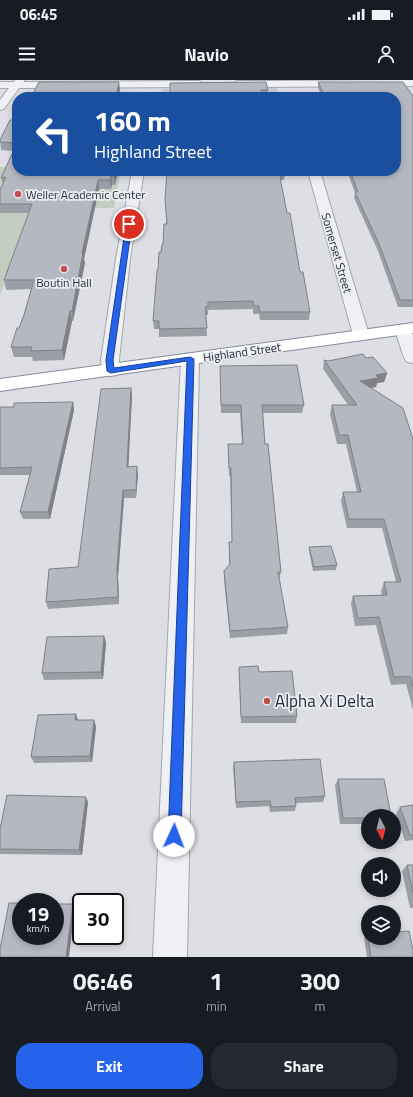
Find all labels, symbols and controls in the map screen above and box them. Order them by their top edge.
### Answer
text: 06:45 [20,3,57,26]
text: Navio [184,41,229,68]
icon: menu [16,43,38,65]
icon: person [375,43,397,65]
text: 160 m [94,99,171,142]
icon: left [28,108,80,160]
text: Highland Street [94,138,212,165]
place label: Weller Academic Center [26,185,145,204]
marker: Weller Academic Center [13,189,23,199]
pin [112,207,146,241]
street label: Somerset Street [317,211,358,296]
icon: arrive [118,213,140,235]
marker: Boutin Hall [59,264,69,274]
place label: Boutin Hall [36,273,92,292]
street label: Highland Street [202,337,283,367]
place label: Alpha Xi Delta [275,688,375,714]
marker: Alpha Xi Delta [262,696,272,706]
north arrow [361,809,401,849]
map controls [361,809,401,945]
position arrow [153,815,195,857]
button: sound [361,857,401,897]
speed limit sign: 30 [72,893,124,945]
text: 19 [27,898,49,929]
button: layers [361,905,401,945]
text: km/h [27,921,49,936]
text: 06:46 [73,963,133,999]
text: 1 [210,963,223,999]
text: 300 [300,963,340,999]
text: Arrival [85,996,121,1016]
text: min [206,996,227,1016]
text: m [314,996,325,1016]
button: Exit [16,1043,203,1089]
button: Share [211,1043,397,1089]

